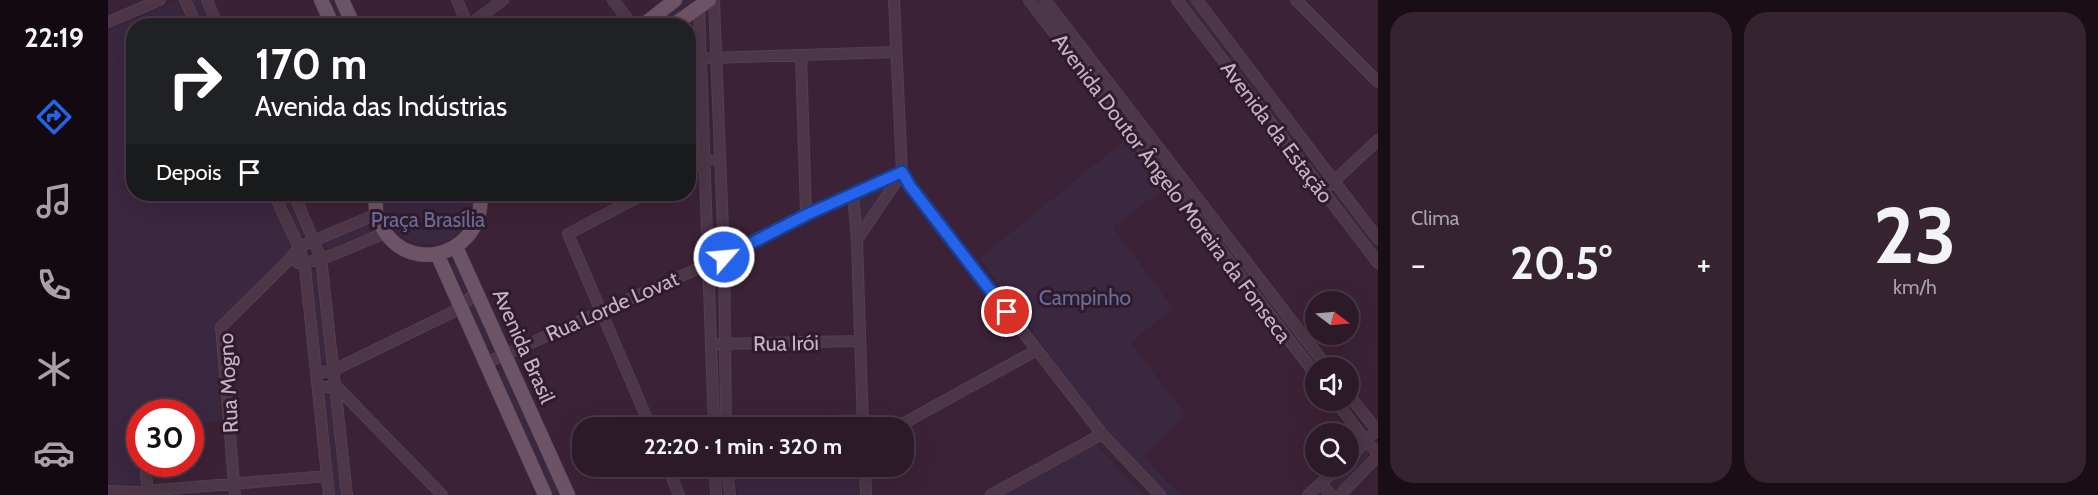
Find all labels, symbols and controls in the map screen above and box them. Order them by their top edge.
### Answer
text: 22:19 [24,21,84,54]
street label: Avenida Doutor Ângelo Moreira da Fonseca [1048,29,1296,347]
text: 170 m [255,38,367,90]
icon: right [156,42,234,120]
street label: Avenida da Estação [1216,56,1338,208]
text: Avenida das Indústrias [255,90,507,123]
icon: directions [33,96,75,138]
icon: arrive [233,156,266,189]
text: Depois [156,159,221,186]
icon: music [33,180,75,222]
text: 23 [1873,188,1957,283]
text: Clima [1411,206,1459,230]
park label: Praça Brasília [371,207,485,232]
position arrow [692,225,756,289]
text: 20.5° [1510,236,1612,290]
text: − [1411,244,1426,284]
text: + [1696,244,1711,284]
icon: phone [33,264,75,306]
street label: Rua Lorde Lovat [542,266,682,346]
text: km/h [1893,275,1937,299]
street label: Avenida Brasil [488,285,560,407]
park label: Campinho [1039,285,1131,310]
pin [981,286,1032,337]
north arrow [1305,291,1359,345]
map controls [1305,291,1359,477]
icon: arrive [990,295,1023,328]
street label: Rua Irói [753,330,819,356]
street label: Rua Mogno [213,332,243,434]
icon: climate [33,348,75,390]
button: sound [1305,357,1359,411]
speed limit sign: 30 [126,399,204,477]
button: search [1305,423,1359,477]
icon: car [33,432,75,474]
text: 22:20 · 1 min · 320 m [644,433,842,460]

